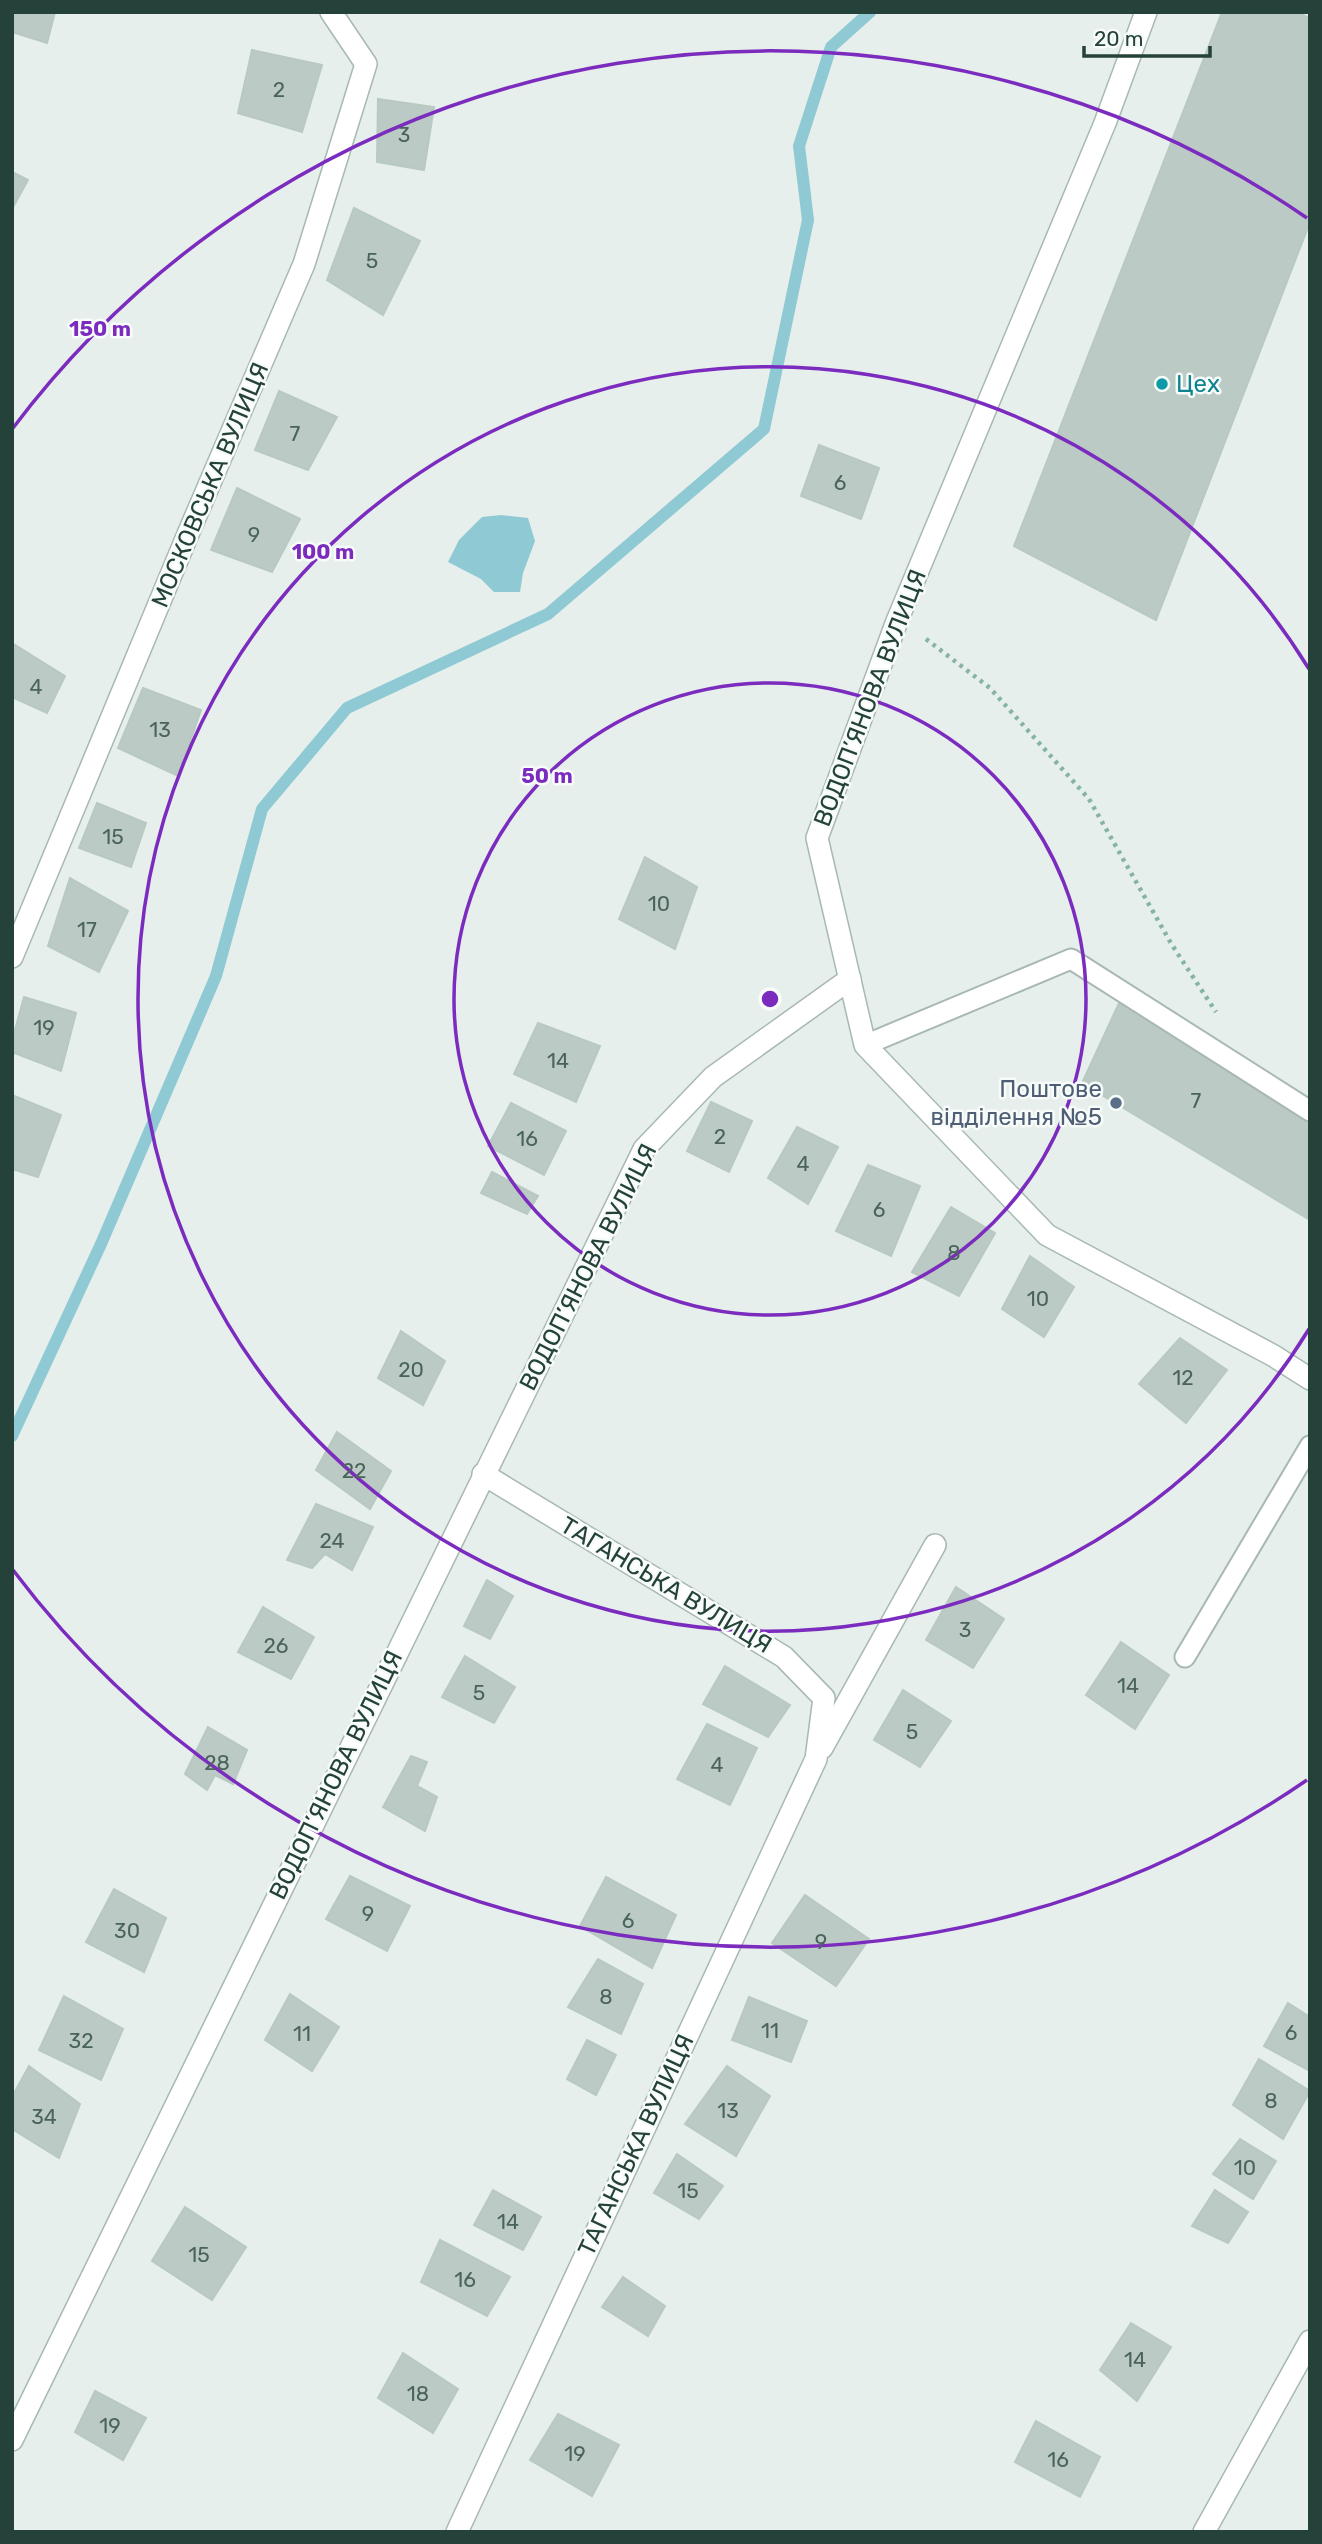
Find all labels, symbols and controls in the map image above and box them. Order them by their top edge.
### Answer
scale bar [1084,14,1210,58]
text: 20 m [1094,26,1143,51]
house number: 2 [273,77,285,102]
house number: 3 [398,122,410,147]
house number: 5 [366,248,378,273]
text: 150 m [69,316,131,341]
street label: МОСКОВСЬКА ВУЛИЦЯ [146,358,274,612]
place label: Цех [1176,370,1220,398]
marker: Цех [1154,376,1170,392]
house number: 7 [290,421,301,446]
house number: 6 [834,470,846,495]
house number: 9 [248,522,260,547]
text: 100 m [292,539,354,564]
street label: ВОДОП’ЯНОВА ВУЛИЦЯ [808,566,932,830]
house number: 4 [29,674,43,699]
house number: 13 [149,717,171,742]
text: 50 m [521,763,573,788]
house number: 15 [102,824,124,849]
house number: 10 [648,891,670,916]
house number: 17 [77,917,97,942]
centre of rings [758,987,782,1011]
house number: 19 [33,1015,55,1040]
house number: 14 [547,1048,569,1073]
place label: Поштове відділення №5 [931,1075,1102,1131]
house number: 7 [1191,1088,1202,1113]
marker: Поштове відділення №5 [1108,1095,1124,1111]
house number: 2 [714,1124,726,1149]
house number: 16 [516,1126,538,1151]
street label: ВОДОП’ЯНОВА ВУЛИЦЯ [514,1139,662,1395]
house number: 4 [796,1151,810,1176]
house number: 6 [873,1197,885,1222]
house number: 8 [947,1240,961,1265]
house number: 10 [1027,1286,1049,1311]
house number: 20 [398,1357,424,1382]
house number: 12 [1172,1365,1194,1390]
house number: 22 [342,1458,366,1483]
street label: ТАГАНСЬКА ВУЛИЦЯ [555,1511,777,1659]
house number: 24 [319,1528,345,1553]
house number: 3 [959,1617,971,1642]
house number: 26 [264,1633,289,1658]
street label: ВОДОП’ЯНОВА ВУЛИЦЯ [264,1646,408,1904]
house number: 14 [1117,1673,1139,1698]
house number: 5 [473,1680,485,1705]
house number: 5 [906,1719,918,1744]
house number: 28 [204,1750,230,1775]
house number: 4 [710,1752,724,1777]
house number: 9 [362,1901,374,1926]
house number: 6 [622,1908,634,1933]
house number: 30 [114,1918,140,1943]
house number: 9 [815,1929,827,1954]
house number: 8 [599,1984,613,2009]
house number: 11 [761,2018,779,2043]
house number: 6 [1285,2020,1297,2045]
house number: 11 [293,2021,311,2046]
house number: 32 [69,2028,93,2053]
street label: ТАГАНСЬКА ВУЛИЦЯ [572,2030,700,2260]
house number: 8 [1264,2088,1278,2113]
house number: 13 [717,2098,739,2123]
house number: 34 [31,2104,57,2129]
house number: 10 [1234,2155,1256,2180]
house number: 15 [677,2178,699,2203]
house number: 14 [497,2209,519,2234]
house number: 15 [188,2242,210,2267]
house number: 16 [454,2267,476,2292]
house number: 14 [1124,2347,1146,2372]
house number: 18 [407,2381,429,2406]
house number: 19 [99,2413,121,2438]
house number: 19 [564,2441,586,2466]
house number: 16 [1047,2447,1069,2472]

